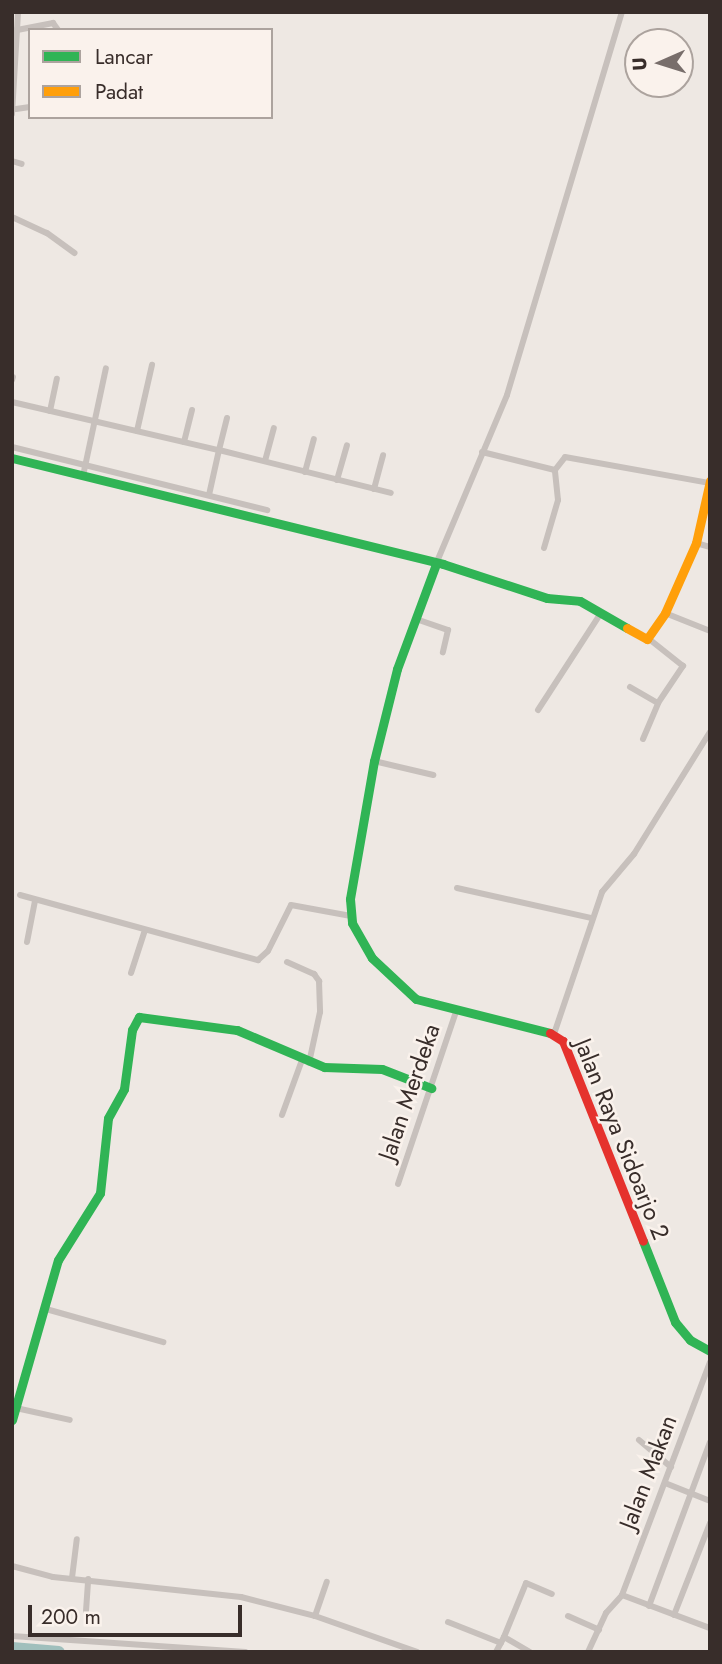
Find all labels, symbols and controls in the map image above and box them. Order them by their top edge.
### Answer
legend [28,28,273,119]
north arrow [624,28,694,98]
text: Lancar [95,42,153,72]
text: U [626,57,653,71]
text: Padat [95,77,143,107]
street label: Jalan Merdeka [372,1020,446,1164]
street label: Jalan Raya Sidoarjo 2 [569,1034,675,1244]
street label: Jalan Makan [613,1411,683,1533]
scale bar [32,1590,245,1634]
text: 200 m [41,1602,101,1632]

